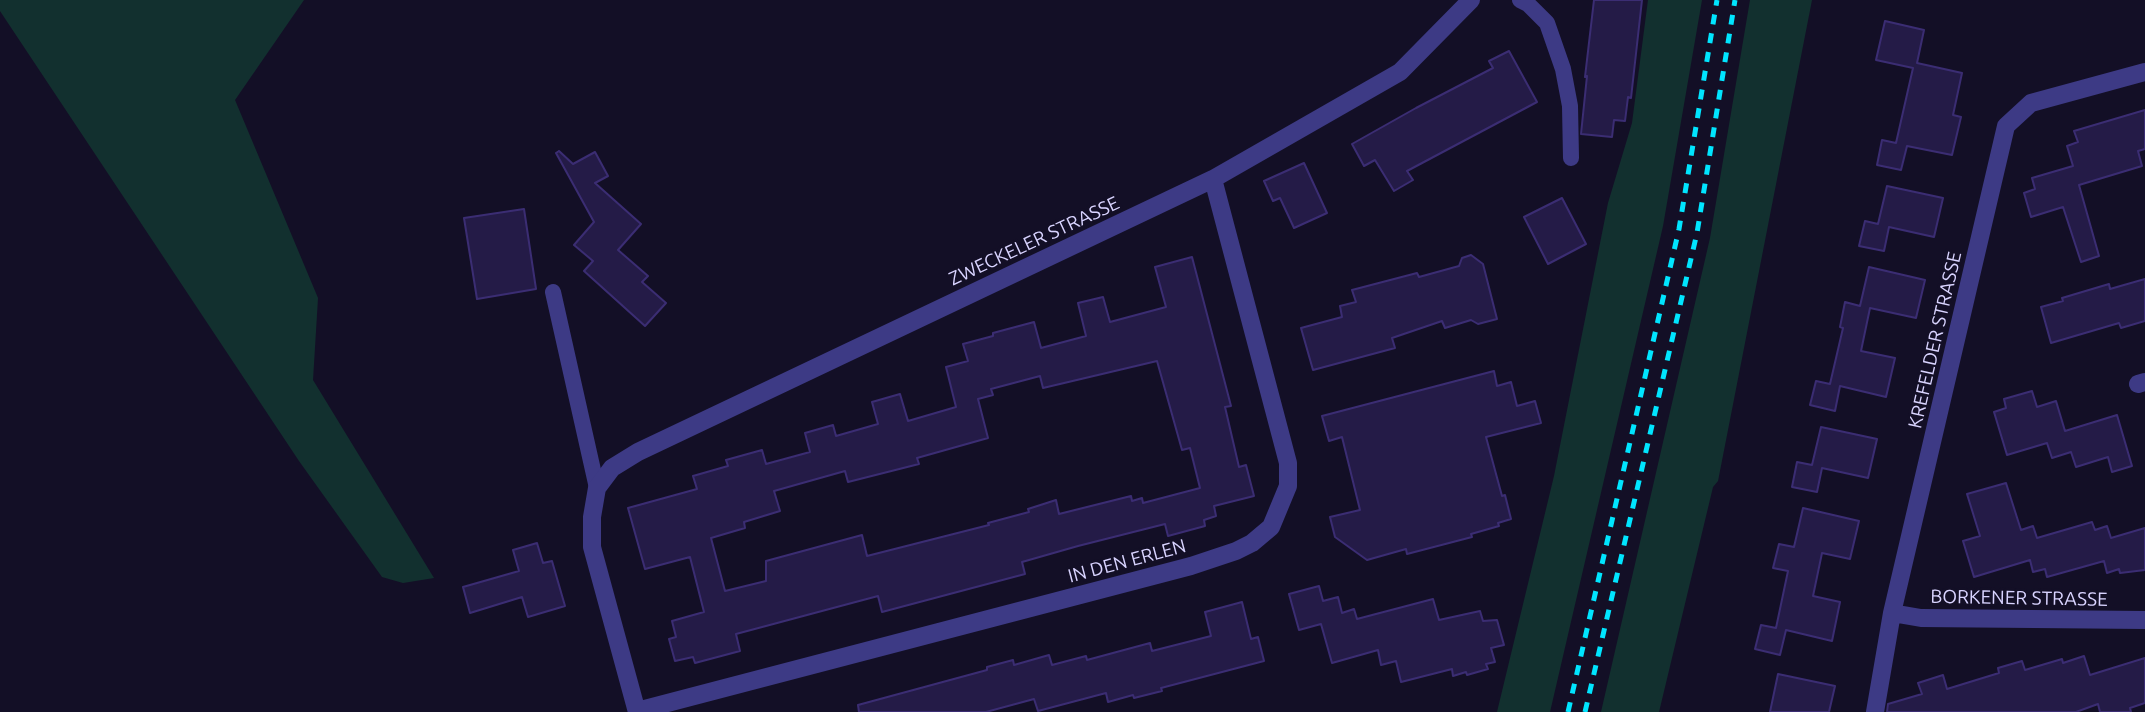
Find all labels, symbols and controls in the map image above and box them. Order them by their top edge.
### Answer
street label: ZWECKELER STRASSE [945,192,1123,290]
street label: KREFELDER STRASSE [1904,249,1966,431]
street label: IN DEN ERLEN [1066,534,1188,588]
street label: BORKENER STRASSE [1930,585,2108,611]

